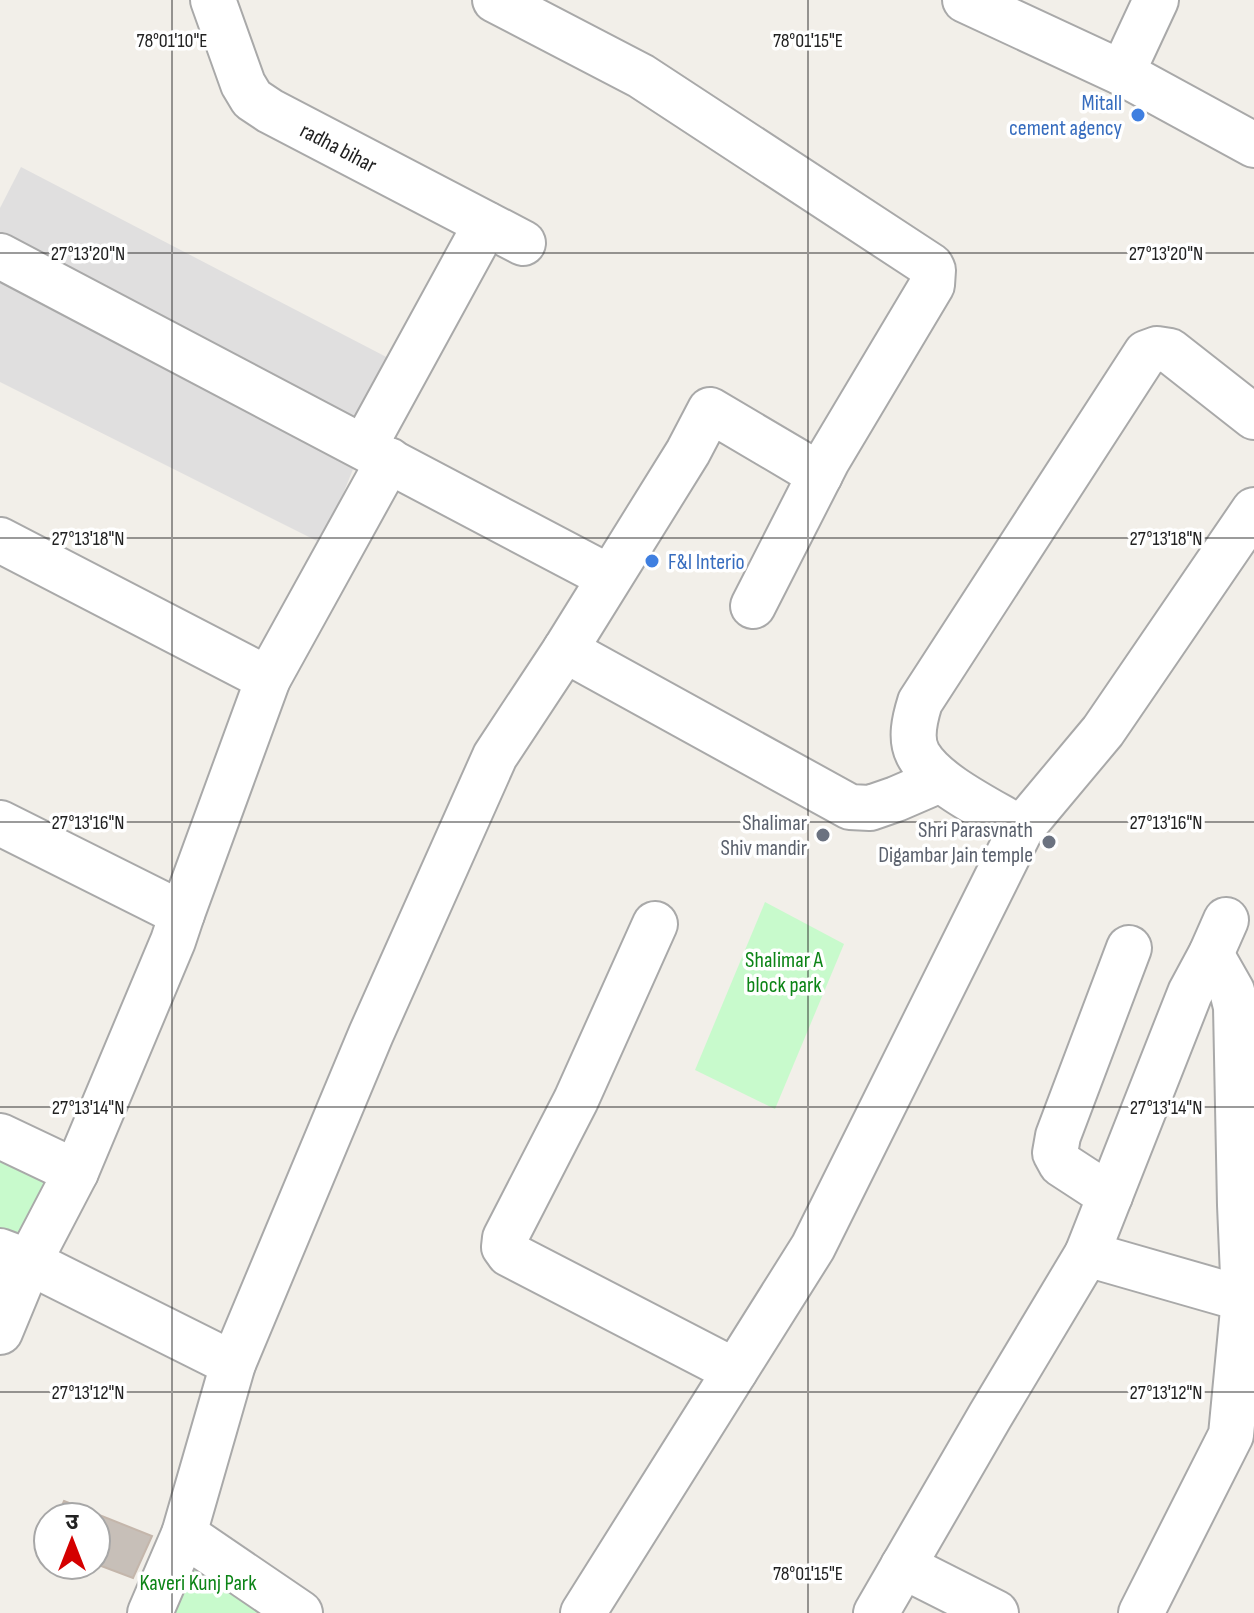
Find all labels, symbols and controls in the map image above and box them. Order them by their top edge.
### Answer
text: 78°01'10"E [137,29,207,53]
text: 78°01'15"E [773,29,843,53]
place label: Mitall cement agency [1009,90,1122,142]
marker: Mitall cement agency [1129,106,1147,124]
street label: radha bihar [295,117,381,179]
text: 27°13'20"N [51,242,125,266]
text: 27°13'20"N [1129,242,1203,266]
text: 27°13'18"N [52,527,125,551]
text: 27°13'18"N [1130,527,1203,551]
place label: F&I Interio [668,549,745,576]
marker: F&I Interio [643,552,661,570]
place label: Shalimar Shiv mandir [720,810,807,862]
text: 27°13'16"N [51,811,125,835]
text: 27°13'16"N [1129,811,1203,835]
place label: Shri Parasvnath Digambar Jain temple [878,817,1033,869]
marker: Shalimar Shiv mandir [814,826,832,844]
marker: Shri Parasvnath Digambar Jain temple [1040,833,1058,851]
park label: Shalimar A block park [745,947,823,999]
text: 27°13'14"N [52,1096,124,1120]
text: 27°13'14"N [1130,1096,1202,1120]
text: 27°13'12"N [52,1381,124,1405]
text: 27°13'12"N [1130,1381,1202,1405]
north arrow [32,1501,112,1581]
text: उ [66,1509,80,1536]
text: 78°01'15"E [773,1562,843,1586]
park label: Kaveri Kunj Park [139,1570,257,1597]

